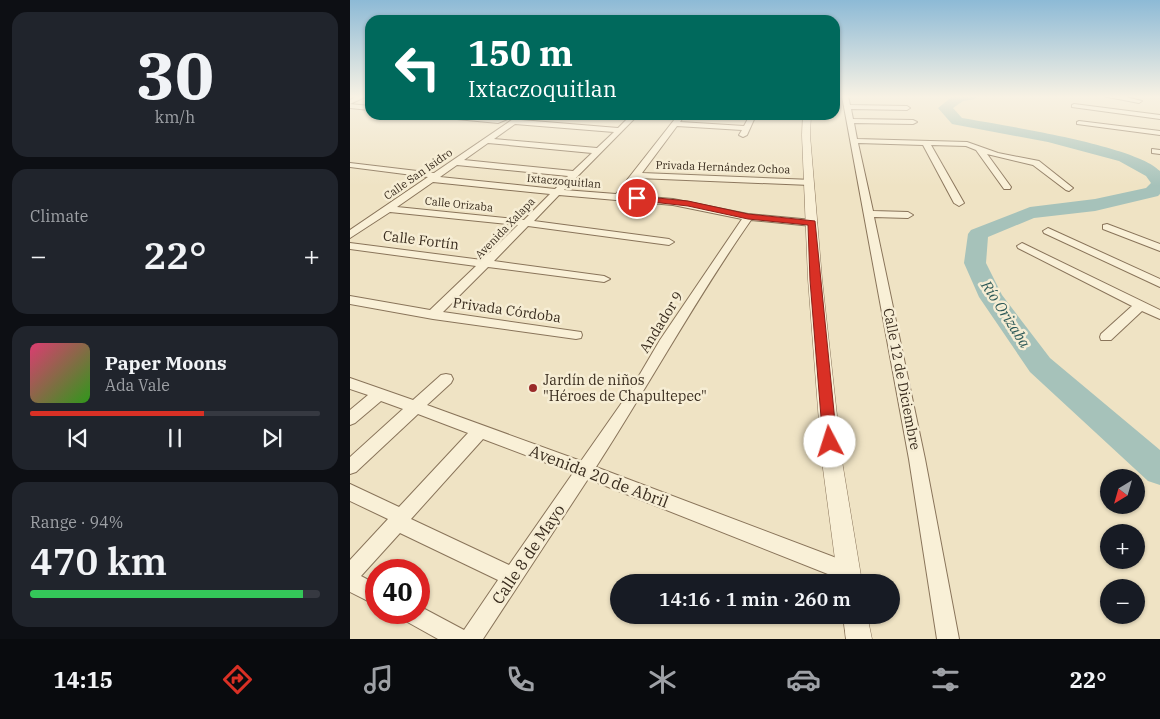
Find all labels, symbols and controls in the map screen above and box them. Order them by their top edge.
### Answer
text: 150 m [468,30,573,76]
text: 30 [136,32,214,117]
icon: left [385,35,450,100]
text: Ixtaczoquitlan [468,74,617,103]
text: km/h [155,107,195,127]
street label: Calle San Isidro [381,145,455,203]
street label: Privada Hernández Ochoa [655,158,791,176]
street label: Ixtaczoquitlan [526,171,602,191]
pin [616,177,658,219]
icon: arrive [623,184,651,212]
street label: Calle Orizaba [424,193,494,215]
street label: Avenida Xalapa [472,194,538,262]
text: Climate [30,206,88,226]
street label: Calle Fortín [382,226,460,254]
text: 22° [143,230,207,279]
text: − [30,237,47,274]
text: + [303,237,320,274]
water label: Río Orizaba [977,276,1035,352]
street label: Andador 9 [635,288,687,356]
street label: Privada Córdoba [452,293,563,327]
street label: Calle 12 de Diciembre [879,307,925,451]
text: Paper Moons [105,351,227,375]
place label: Jardín de niños "Héroes de Chapultepec" [543,371,707,405]
text: Ada Vale [105,375,170,395]
marker: Jardín de niños "Héroes de Chapultepec" [527,382,539,394]
position arrow [803,415,855,467]
icon: previous [64,424,92,452]
icon: pause [161,424,189,452]
icon: next [258,424,286,452]
street label: Avenida 20 de Abril [527,440,672,512]
north arrow [1100,469,1145,514]
map controls [1100,469,1145,624]
street label: Calle 8 de Mayo [487,500,569,608]
text: Range · 94% [30,512,123,532]
button: + [1100,524,1145,569]
text: 470 km [30,536,167,585]
speed limit sign: 40 [365,559,430,624]
button: − [1100,579,1145,624]
text: 14:16 · 1 min · 260 m [659,587,851,611]
icon: directions [220,662,255,697]
icon: music [361,662,396,697]
icon: phone [503,662,538,697]
icon: climate [645,662,680,697]
icon: car [786,662,821,697]
icon: filters [928,662,963,697]
text: 14:15 [53,665,113,694]
text: 22° [1070,665,1107,694]

